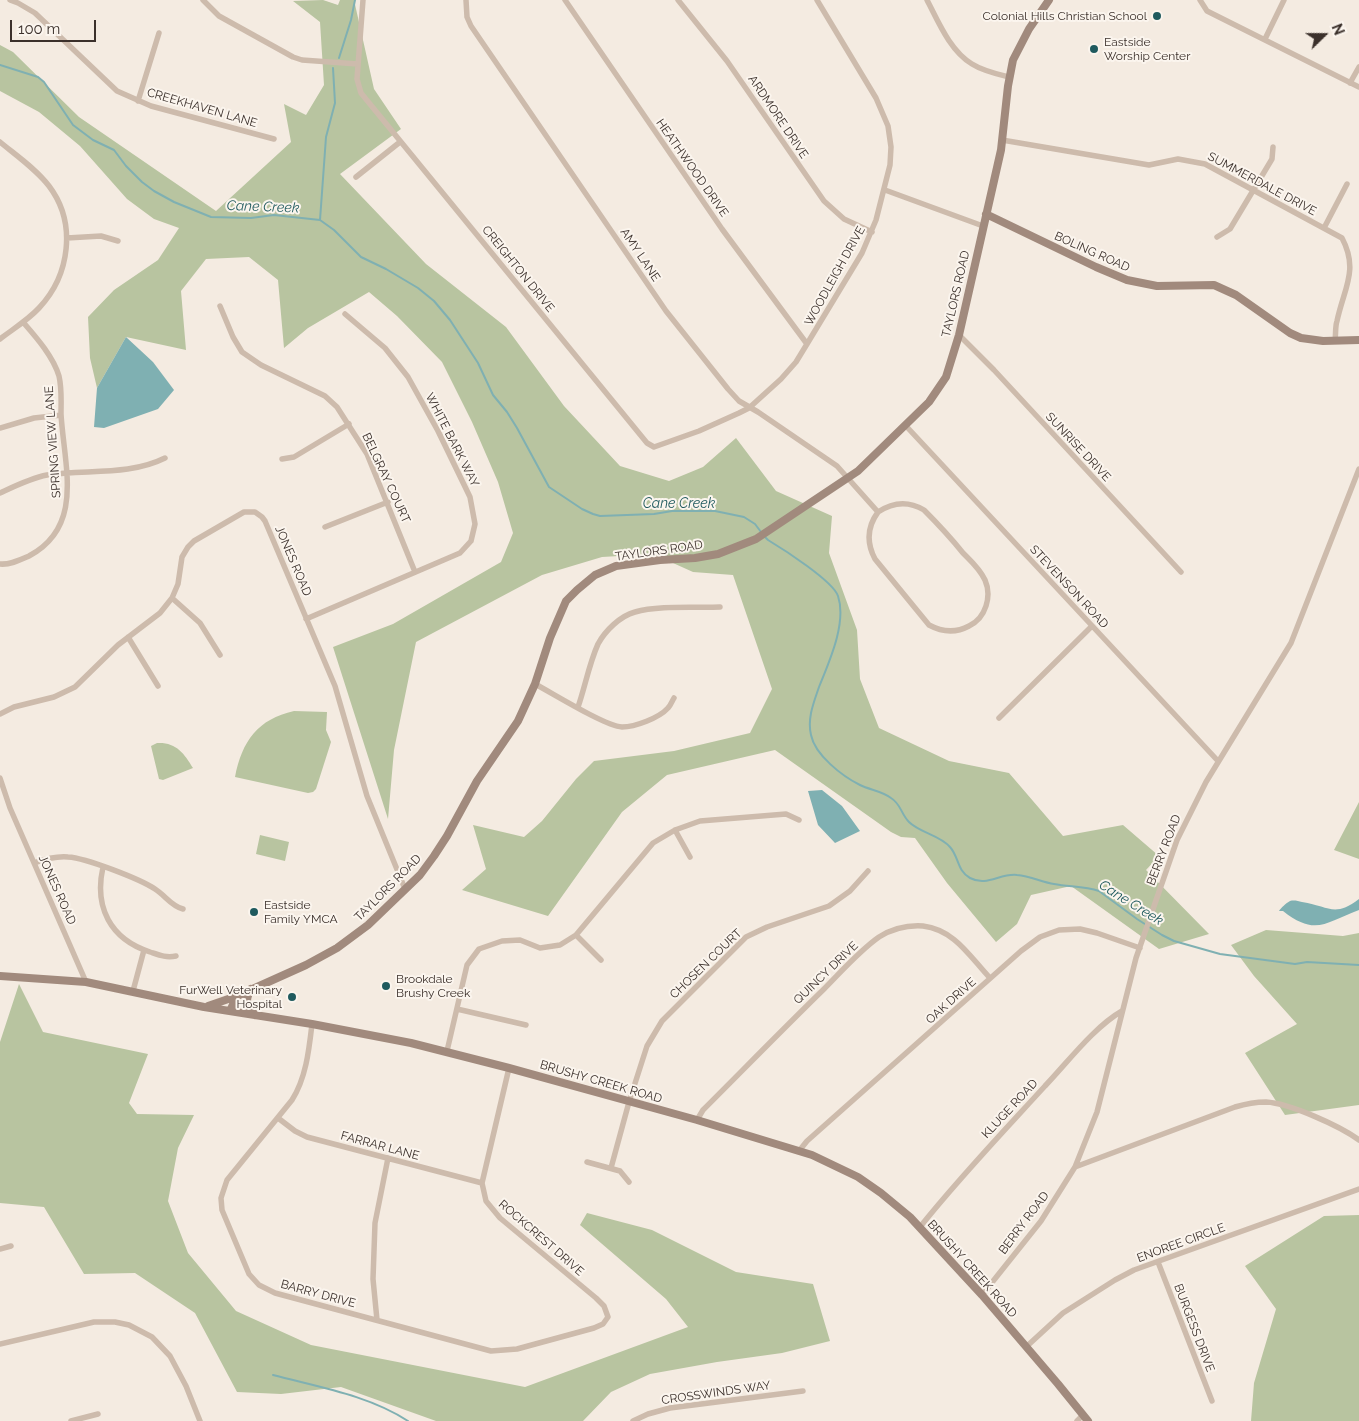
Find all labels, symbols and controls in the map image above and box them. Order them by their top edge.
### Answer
place label: Colonial Hills Christian School [982,9,1147,23]
scale bar [12,10,99,42]
marker: Colonial Hills Christian School [1151,10,1163,22]
north arrow [1299,10,1349,60]
text: 100 m [18,20,60,38]
text: N [1328,21,1347,37]
place label: Eastside Worship Center [1104,35,1190,63]
marker: Eastside Worship Center [1088,43,1100,55]
street label: ARDMORE DRIVE [745,73,811,161]
street label: CREEKHAVEN LANE [145,85,259,131]
street label: HEATHWOOD DRIVE [653,116,731,220]
street label: SUMMERDALE DRIVE [1205,149,1319,219]
water label: Cane Creek [226,197,300,217]
street label: CREIGHTON DRIVE [479,223,557,315]
street label: WOODLEIGH DRIVE [802,224,868,328]
street label: AMY LANE [617,226,663,284]
street label: BOLING ROAD [1052,229,1132,275]
street label: TAYLORS ROAD [939,249,973,339]
street label: SPRING VIEW LANE [42,386,64,498]
street label: WHITE BARK WAY [422,391,482,489]
street label: SUNRISE DRIVE [1042,410,1114,484]
street label: BELGRAY COURT [359,431,413,525]
water label: Cane Creek [643,496,715,512]
street label: JONES ROAD [272,524,314,598]
street label: TAYLORS ROAD [614,538,704,564]
street label: STEVENSON ROAD [1027,542,1111,632]
street label: BERRY ROAD [1144,813,1184,887]
street label: TAYLORS ROAD [352,852,424,924]
street label: JONES ROAD [35,853,79,927]
water label: Cane Creek [1096,877,1166,929]
place label: Eastside Family YMCA [264,898,338,926]
marker: Eastside Family YMCA [248,906,260,918]
street label: CHOSEN COURT [667,926,745,1002]
street label: QUINCY DRIVE [791,939,861,1007]
place label: Brookdale Brushy Creek [396,972,470,1000]
street label: OAK DRIVE [923,975,979,1027]
marker: Brookdale Brushy Creek [380,980,392,992]
place label: FurWell Veterinary Hospital [179,983,282,1011]
marker: FurWell Veterinary Hospital [286,991,298,1003]
street label: BRUSHY CREEK ROAD [538,1058,664,1106]
street label: KLUGE ROAD [979,1076,1041,1142]
street label: FARRAR LANE [339,1129,421,1163]
street label: BERRY ROAD [996,1189,1052,1257]
street label: ROCKCREST DRIVE [495,1197,587,1279]
street label: BRUSHY CREEK ROAD [924,1217,1020,1321]
street label: ENOREE CIRCLE [1135,1220,1227,1266]
street label: BARRY DRIVE [279,1277,357,1311]
street label: BURGESS DRIVE [1171,1282,1217,1374]
street label: CROSSWINDS WAY [661,1378,771,1408]

